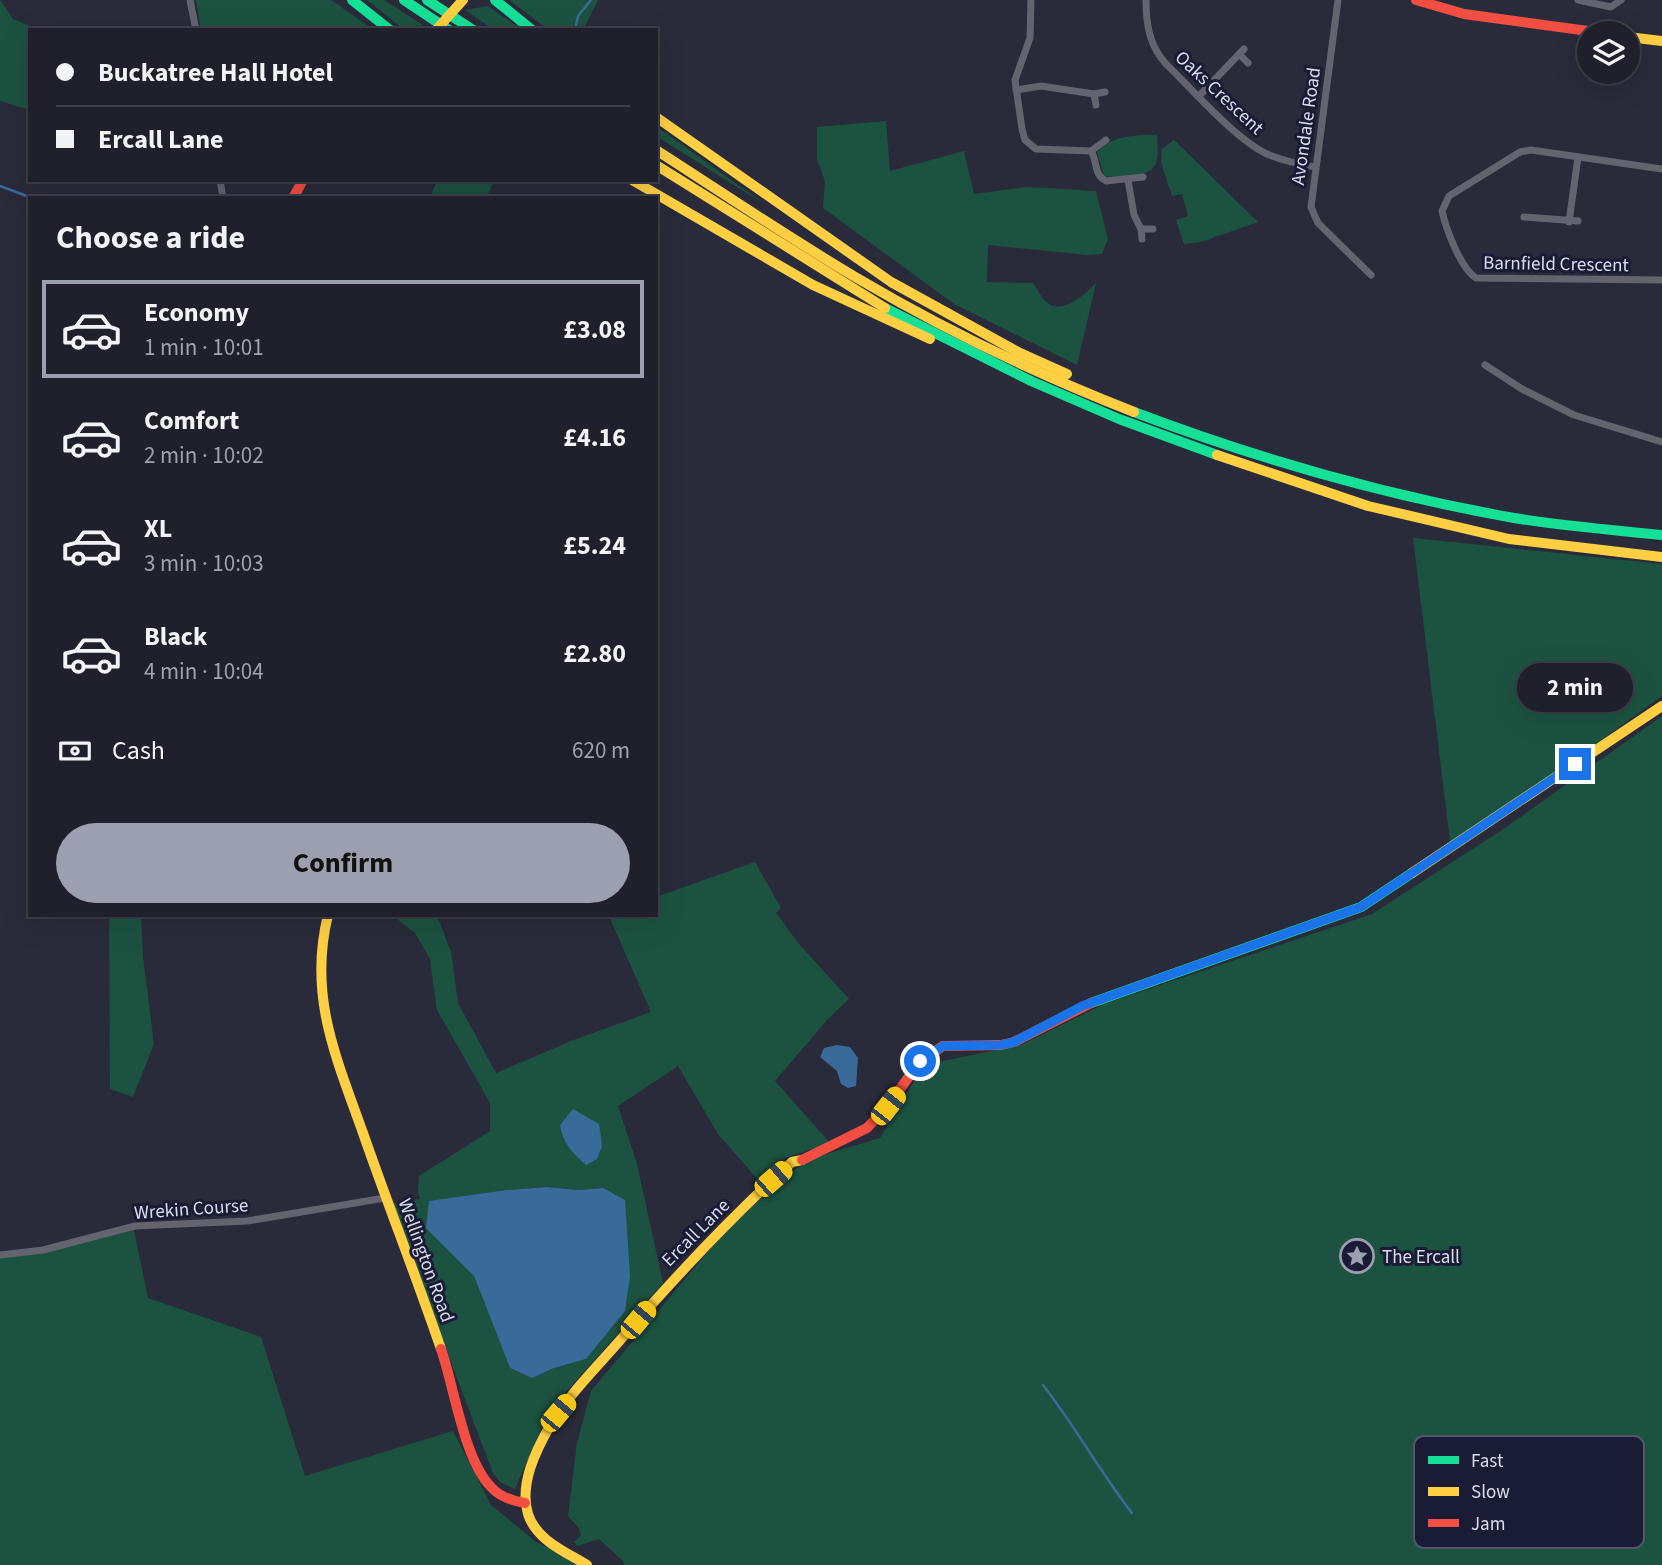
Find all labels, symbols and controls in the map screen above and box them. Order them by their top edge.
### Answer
map controls [1577,21,1640,84]
button: layers [1577,21,1640,84]
street label: Oaks Crescent [1169,45,1270,142]
text: Buckatree Hall Hotel [98,54,333,91]
street label: Avondale Road [1285,66,1328,187]
text: Ercall Lane [98,121,224,158]
text: Choose a ride [56,215,245,261]
street label: Barnfield Crescent [1483,250,1630,279]
text: Economy [144,294,249,331]
icon: car [60,298,123,361]
text: £3.08 [563,311,626,348]
text: 1 min · 10:01 [144,331,264,364]
text: Comfort [144,402,239,439]
icon: car [60,406,123,469]
text: £4.16 [563,419,626,456]
text: 2 min · 10:02 [144,439,264,472]
text: XL [144,510,172,547]
icon: car [60,514,123,577]
text: £5.24 [563,527,626,564]
text: 3 min · 10:03 [144,547,264,580]
text: Black [144,618,207,655]
icon: car [60,622,123,685]
text: £2.80 [563,635,626,672]
text: 4 min · 10:04 [144,655,264,688]
callout: 2 min [1517,662,1633,712]
text: 2 min [1547,671,1603,704]
icon: cash [56,732,94,770]
text: Cash [112,732,165,769]
text: 620 m [572,734,630,767]
route end [1559,748,1591,780]
button: Confirm [56,823,630,903]
route start [904,1045,936,1077]
car [867,1083,910,1129]
car [751,1157,796,1201]
street label: Wrekin Course [133,1192,249,1227]
street label: Ercall Lane [656,1193,736,1273]
street label: Wellington Road [391,1195,461,1326]
place icon: The Ercall [1338,1237,1376,1275]
place label: The Ercall [1382,1244,1460,1271]
car [617,1297,660,1343]
car [537,1390,580,1436]
legend [1414,1436,1644,1548]
text: Fast [1471,1448,1504,1475]
text: Slow [1471,1479,1510,1506]
text: Jam [1471,1511,1505,1538]

